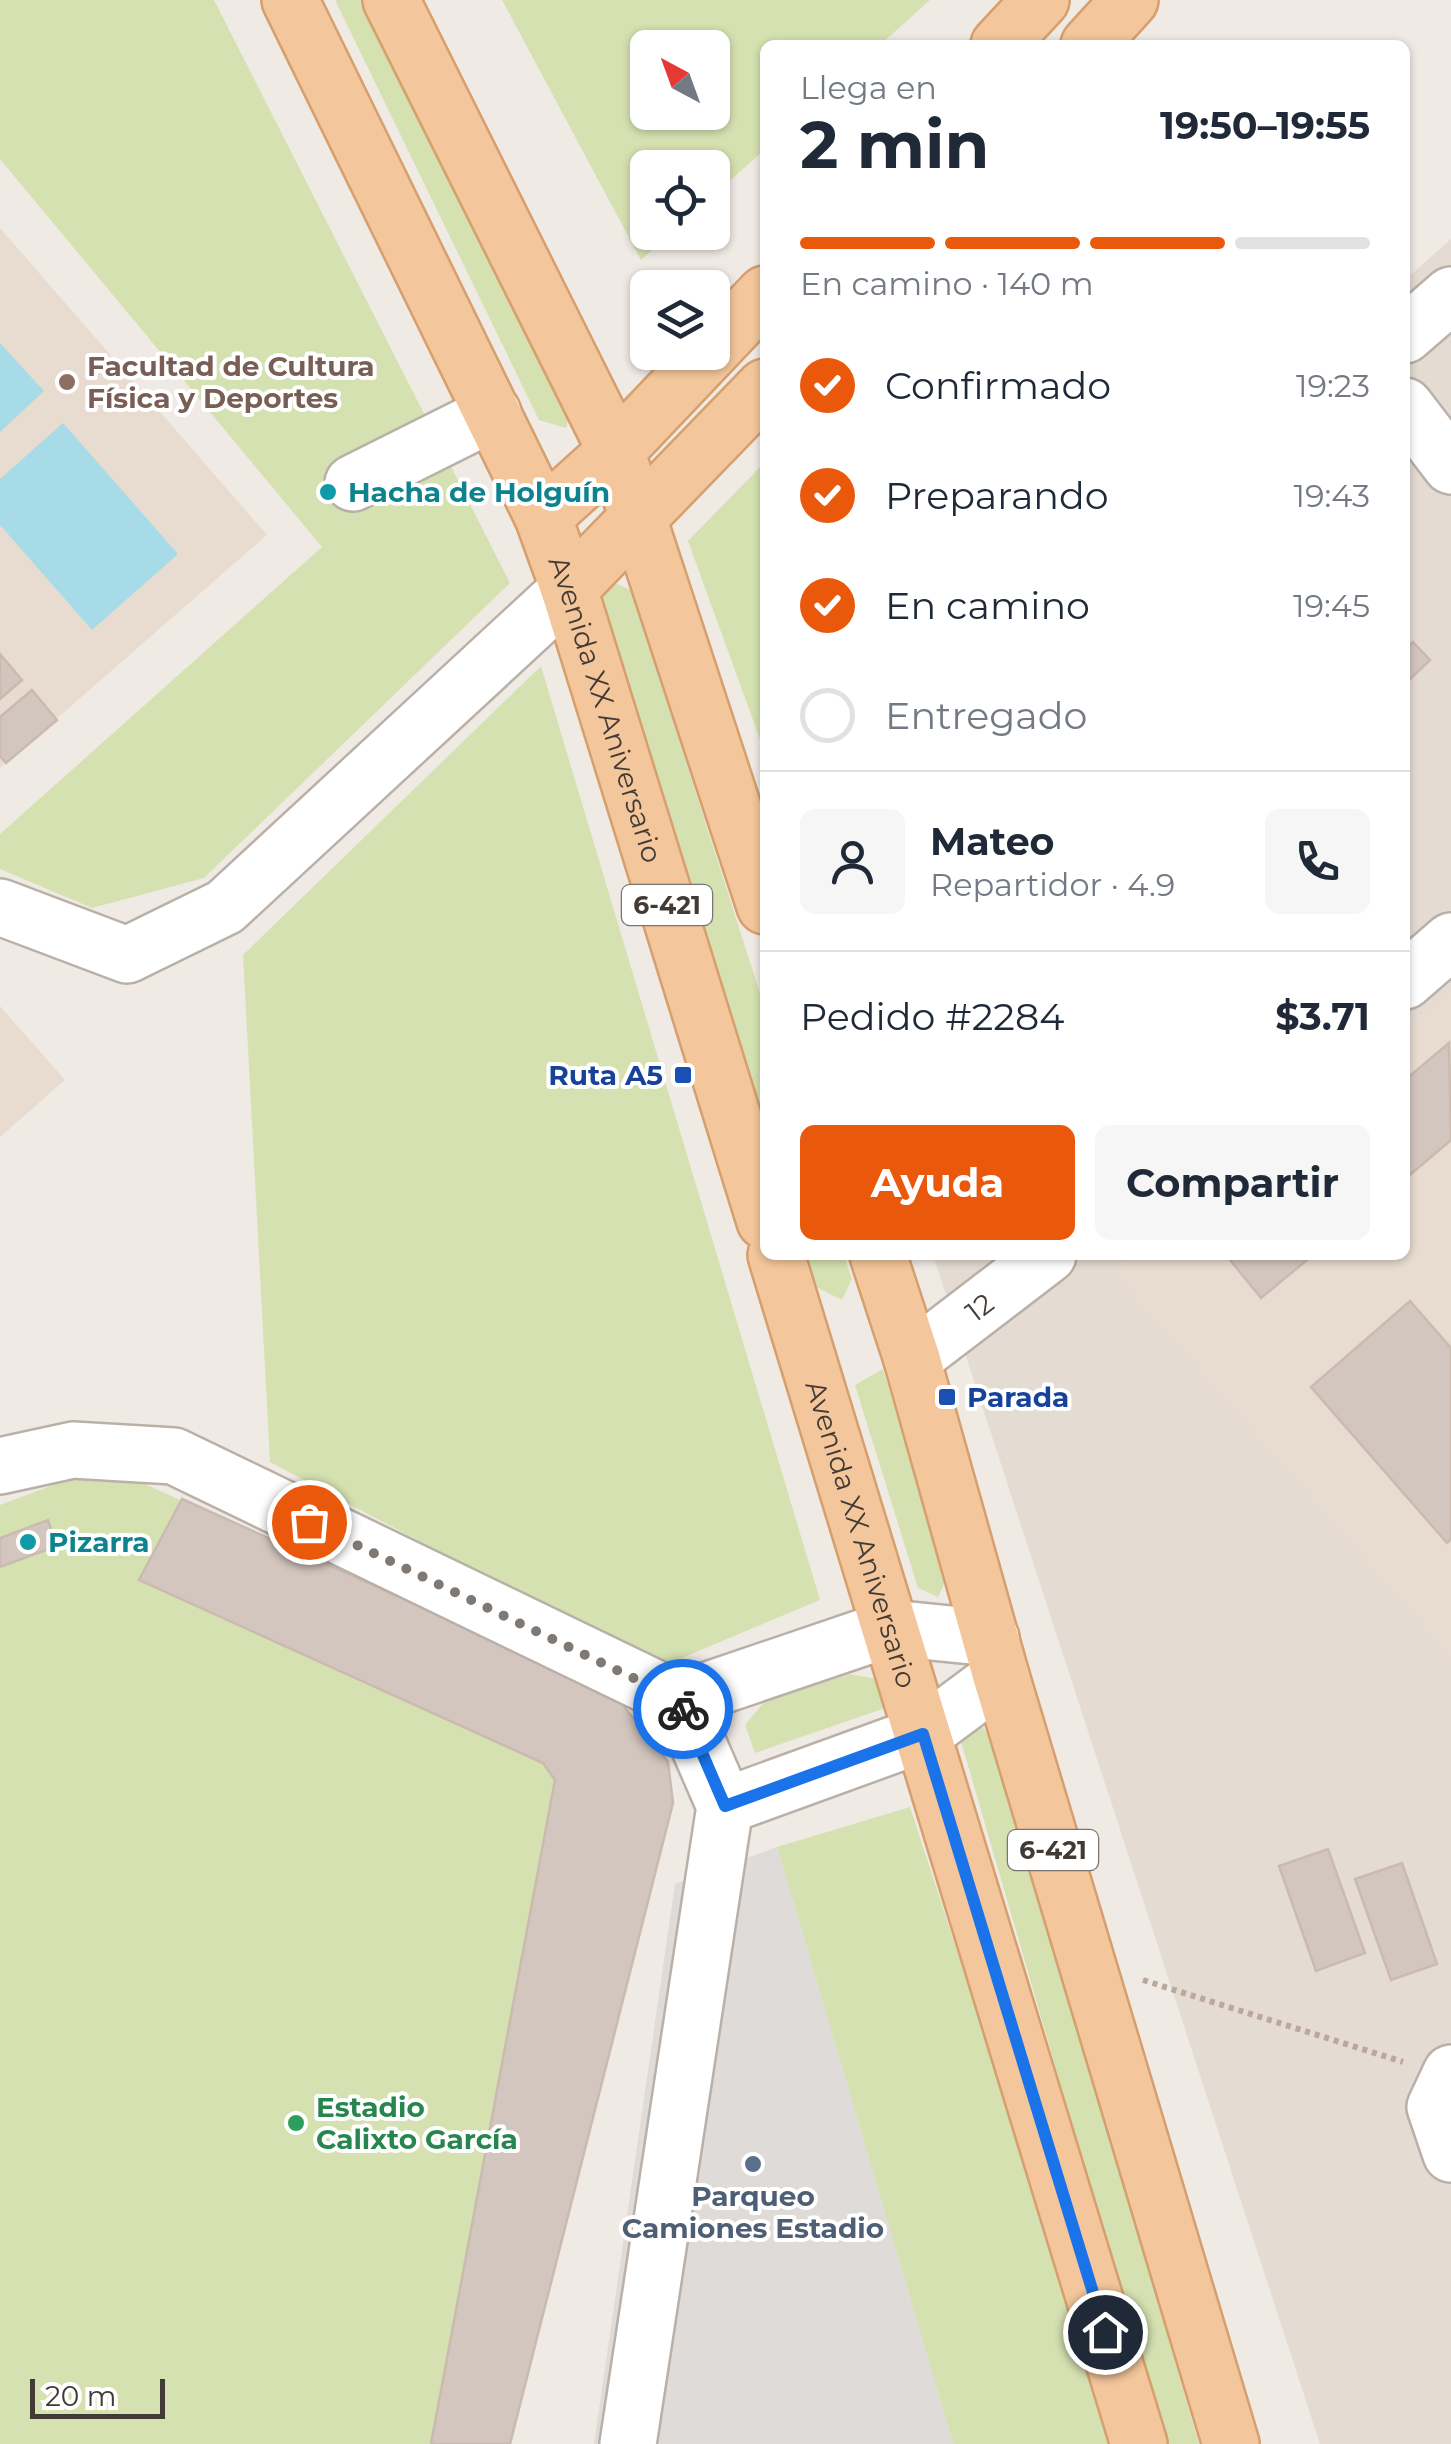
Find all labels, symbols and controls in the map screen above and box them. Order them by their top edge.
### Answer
north arrow [630,30,730,130]
map controls [630,30,730,370]
text: Llega en [800,68,937,107]
text: 19:50–19:55 [1160,102,1370,149]
text: 2 min [800,105,989,184]
button: locate [630,150,730,250]
text: En camino · 140 m [800,264,1094,303]
button: layers [630,270,730,370]
place label: Facultad de Cultura Física y Deportes [87,349,375,415]
icon: check [800,358,855,413]
text: Confirmado [885,362,1111,409]
text: 19:23 [1296,366,1370,405]
marker: Facultad de Cultura Física y Deportes [56,371,78,393]
icon: check [800,468,855,523]
text: Preparando [885,472,1109,519]
place label: Hacha de Holguín [348,475,610,509]
text: 19:43 [1293,476,1370,515]
marker: Hacha de Holguín [317,481,339,503]
street label: Avenida XX Aniversario [541,551,670,867]
icon: check [800,578,855,633]
text: En camino [885,582,1090,629]
text: 19:45 [1293,586,1370,625]
text: Entregado [885,692,1087,739]
button: person [800,809,905,914]
button: phone [1265,809,1370,914]
text: Mateo [930,818,1055,865]
text: Repartidor · 4.9 [930,865,1175,904]
road number: 6-421 [622,885,712,925]
text: Pedido #2284 [800,993,1064,1040]
text: $3.71 [1275,993,1370,1040]
place label: Ruta A5 [548,1058,663,1092]
marker: Ruta A5 [672,1064,694,1086]
button: Ayuda [800,1125,1075,1240]
button: Compartir [1095,1125,1370,1240]
street label: 12 [959,1286,1000,1329]
street label: Avenida XX Aniversario [798,1376,924,1692]
place label: Parada [967,1380,1069,1414]
marker: Parada [936,1386,958,1408]
pin [267,1480,352,1565]
icon: bag [282,1495,337,1550]
place label: Pizarra [48,1525,150,1559]
marker: Pizarra [17,1531,39,1553]
courier [633,1659,733,1759]
icon: bike [656,1682,711,1737]
road number: 6-421 [1008,1830,1098,1870]
place label: Estadio Calixto García [316,2090,518,2156]
marker: Estadio Calixto García [285,2112,307,2134]
marker: Parqueo Camiones Estadio [742,2153,764,2175]
place label: Parqueo Camiones Estadio [622,2179,884,2245]
pin [1063,2290,1148,2375]
icon: home [1078,2305,1133,2360]
scale bar [30,2374,165,2418]
text: 20 m [45,2379,116,2413]

